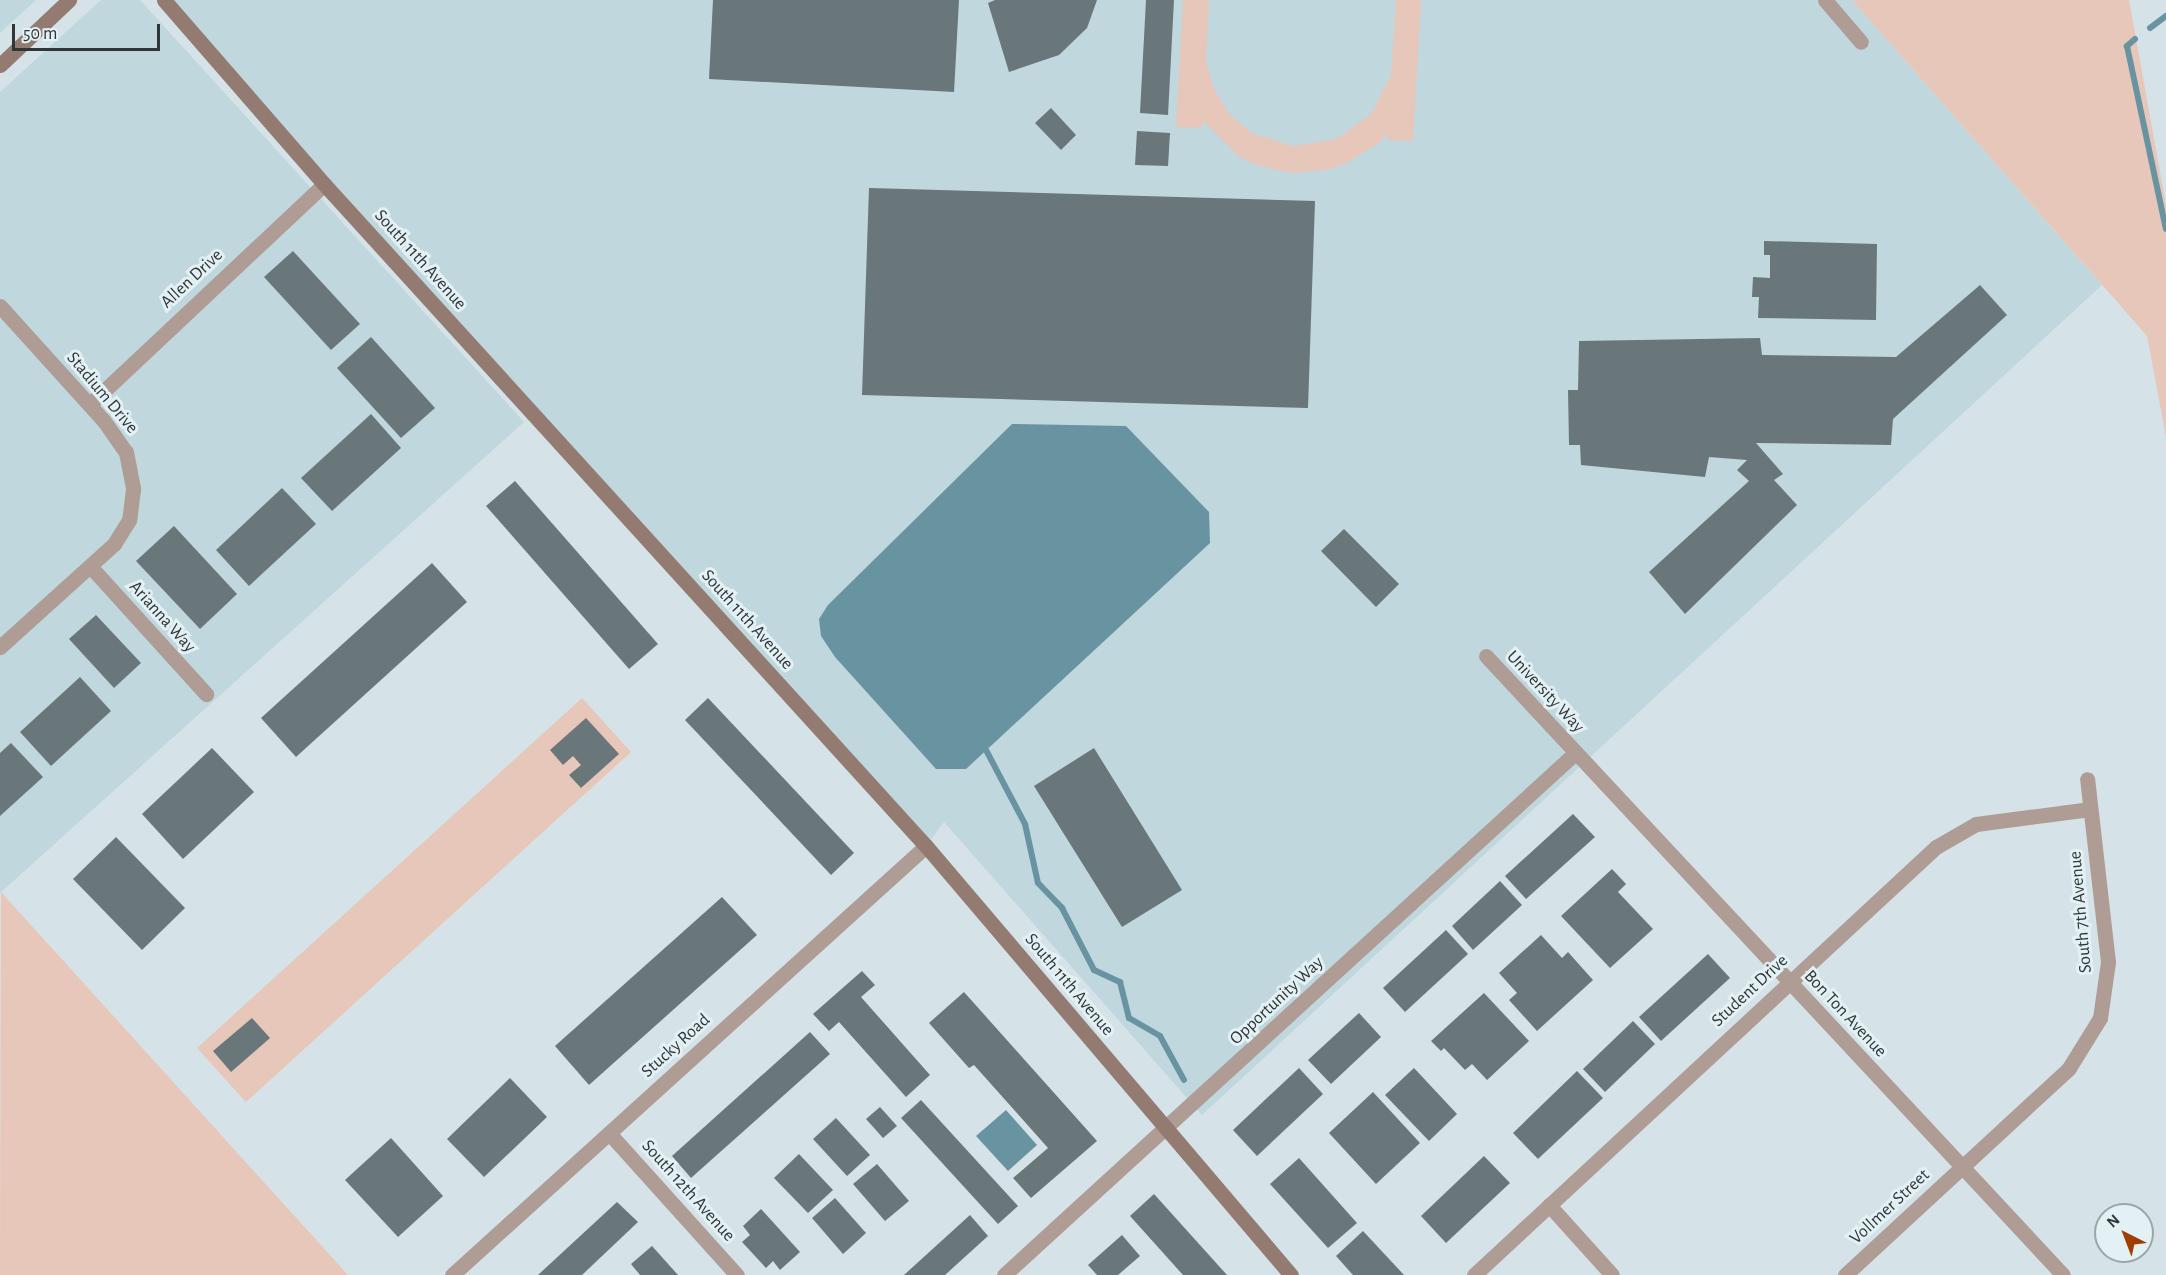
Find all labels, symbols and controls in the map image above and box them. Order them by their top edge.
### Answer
scale bar [15,12,164,50]
text: 50 m [23,25,57,43]
street label: South 11th Avenue [369,206,471,314]
street label: Allen Drive [156,245,228,313]
street label: Stadium Drive [62,348,142,438]
street label: South 11th Avenue [696,566,798,674]
street label: Arianna Way [124,577,200,657]
street label: University Way [1502,646,1588,738]
street label: South 7th Avenue [2065,850,2097,974]
street label: South 11th Avenue [1020,929,1118,1041]
street label: Student Drive [1707,950,1793,1032]
street label: Opportunity Way [1226,952,1328,1050]
street label: Bon Ton Avenue [1799,966,1891,1062]
street label: Stucky Road [637,1010,715,1082]
street label: South 12th Avenue [637,1136,739,1246]
street label: Vollmer Street [1846,1165,1934,1249]
north arrow [2094,1203,2154,1263]
text: N [2104,1211,2123,1231]

